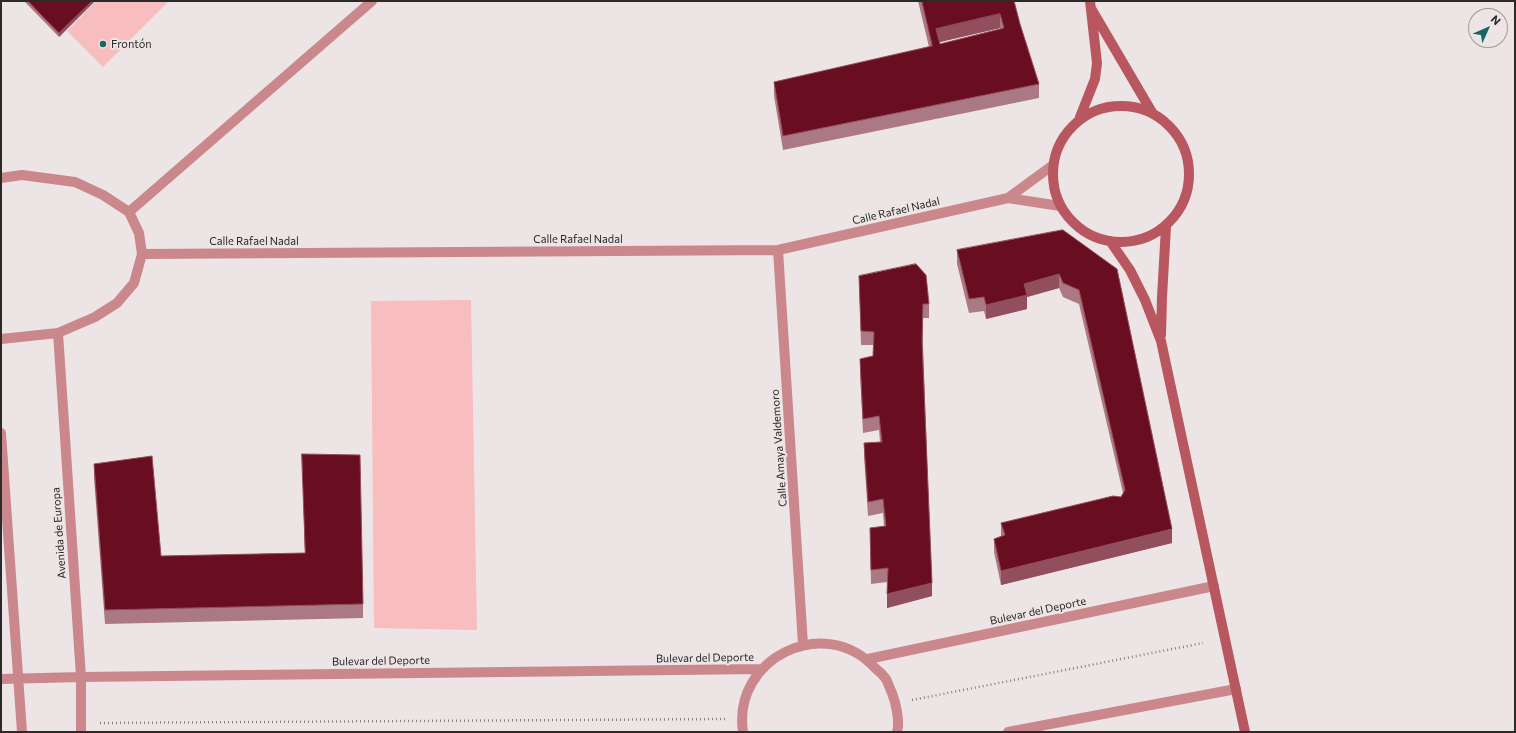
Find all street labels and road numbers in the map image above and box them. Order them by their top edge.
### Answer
street label: Calle Rafael Nadal [851,195,941,227]
street label: Calle Rafael Nadal [533,232,623,246]
street label: Calle Rafael Nadal [209,234,299,248]
street label: Calle Amaya Valdemoro [768,389,790,507]
street label: Avenida de Europa [49,487,69,579]
street label: Bulevar del Deporte [989,594,1087,628]
street label: Bulevar del Deporte [656,651,754,665]
street label: Bulevar del Deporte [332,654,430,668]

